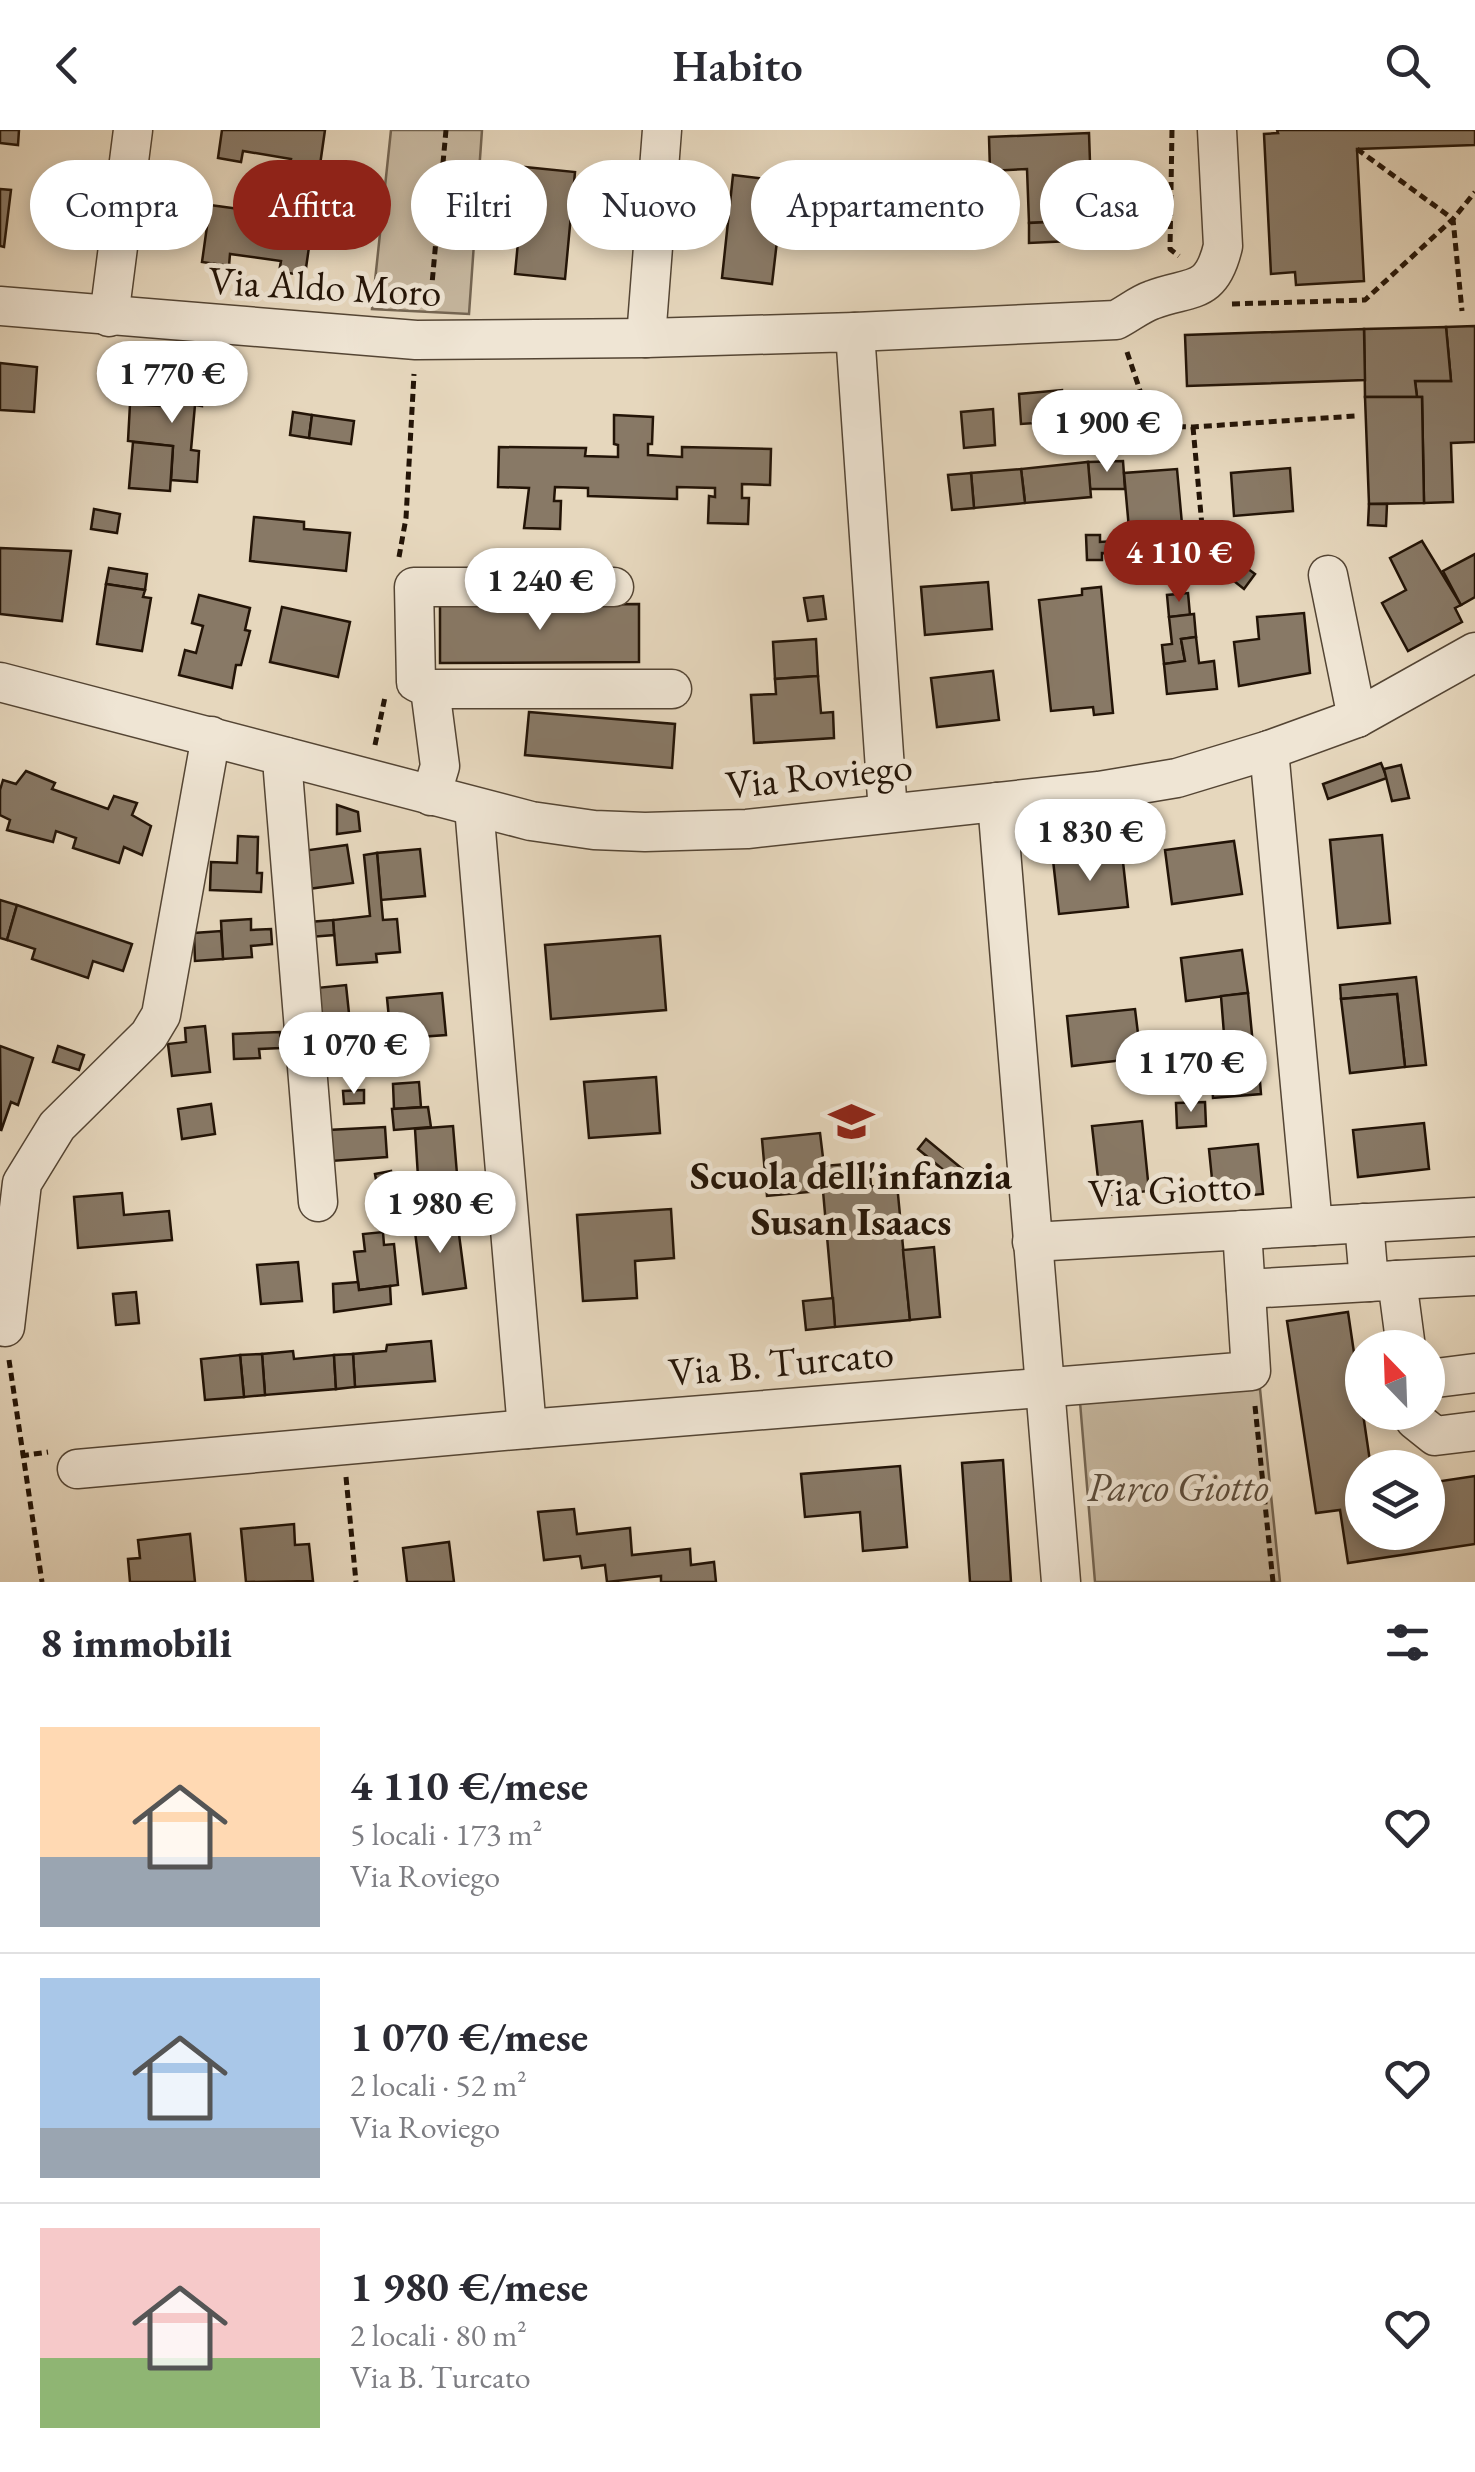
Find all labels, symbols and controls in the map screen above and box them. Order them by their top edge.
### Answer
text: Habito [672,36,803,94]
icon: back [40,38,95,93]
icon: search [1380,38,1435,93]
chip: Compra [30,160,213,250]
chip: Affitta [233,160,391,250]
chip: Filtri [411,160,547,250]
chip: Nuovo [567,160,731,250]
chip: Appartamento [751,160,1020,250]
chip: Casa [1040,160,1174,250]
street label: Via Aldo Moro [207,254,443,318]
pin: 1 770 € [80,341,264,426]
text: 1 770 € [119,352,225,394]
pin: 1 900 € [1015,390,1199,475]
text: 1 900 € [1054,401,1160,443]
pin: 4 110 € [1087,520,1271,605]
text: 4 110 € [1126,531,1232,573]
pin: 1 240 € [448,548,632,633]
text: 1 240 € [487,559,593,601]
street label: Via Roviego [723,739,915,811]
pin: 1 830 € [998,799,1182,884]
text: 1 830 € [1037,810,1143,852]
pin: 1 070 € [262,1012,446,1097]
text: 1 070 € [301,1023,407,1065]
pin: 1 170 € [1099,1030,1283,1115]
text: 1 170 € [1138,1041,1244,1083]
school or university icon: Scuola dell'infanzia Susan Isaacs [827,1098,875,1146]
place label: Scuola dell'infanzia Susan Isaacs [690,1149,1013,1247]
street label: Via Giotto [1087,1159,1253,1219]
pin: 1 980 € [348,1171,532,1256]
text: 1 980 € [387,1182,493,1224]
street label: Via B. Turcato [666,1326,896,1398]
north arrow [1345,1330,1445,1430]
map controls [1345,1330,1445,1550]
button: layers [1345,1450,1445,1550]
park label: Parco Giotto [1087,1461,1269,1513]
text: 8 immobili [40,1615,232,1670]
icon: filters [1380,1615,1435,1670]
text: 4 110 €/mese [350,1758,588,1813]
icon: home [120,1767,240,1887]
icon: heart [1380,1800,1435,1855]
text: 5 locali · 173 m² [350,1813,542,1855]
text: Via Roviego [350,1855,500,1897]
text: 1 070 €/mese [350,2009,588,2064]
icon: home [120,2018,240,2138]
icon: heart [1380,2051,1435,2106]
text: 2 locali · 52 m² [350,2064,527,2106]
text: Via Roviego [350,2106,500,2148]
text: 1 980 €/mese [350,2259,588,2314]
icon: home [120,2268,240,2388]
icon: heart [1380,2301,1435,2356]
text: 2 locali · 80 m² [350,2314,527,2356]
text: Via B. Turcato [350,2356,531,2398]

